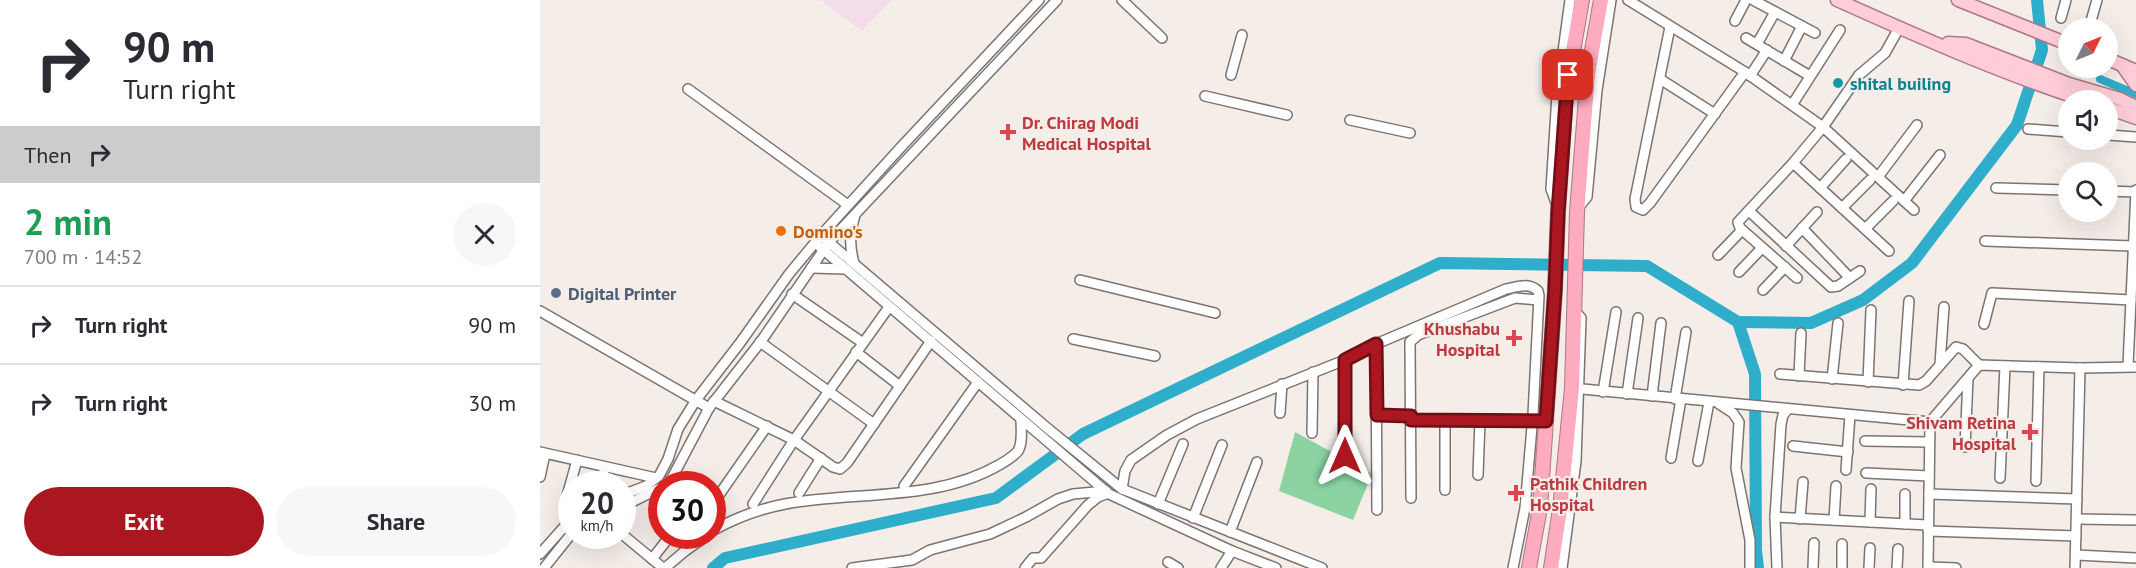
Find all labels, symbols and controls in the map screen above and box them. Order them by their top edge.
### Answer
north arrow [2058,18,2118,78]
map controls [2058,18,2118,222]
text: 90 m [123,19,215,74]
icon: right [24,24,102,102]
pin [1542,49,1593,100]
icon: arrive [1551,58,1584,91]
text: Turn right [123,72,236,106]
place label: shital builing [1850,72,1951,95]
marker: shital builing [1831,76,1845,90]
button: sound [2058,90,2118,150]
place label: Dr. Chirag Modi Medical Hospital [1022,111,1151,155]
marker: Dr. Chirag Modi Medical Hospital [999,123,1017,141]
icon: right [83,138,116,171]
text: Then [24,141,71,169]
button: search [2058,162,2118,222]
text: 2 min [24,198,112,245]
button: close [453,203,516,266]
place label: Domino's [793,220,863,243]
marker: Domino's [774,224,788,238]
text: 700 m · 14:52 [24,244,142,270]
place label: Digital Printer [568,282,677,305]
marker: Digital Printer [549,286,563,300]
icon: right [24,309,57,342]
text: Turn right [75,311,167,339]
text: 90 m [468,311,516,339]
place label: Khushabu Hospital [1424,317,1501,361]
marker: Khushabu Hospital [1505,329,1523,347]
icon: right [24,387,57,420]
text: Turn right [75,389,167,417]
text: 30 m [468,389,516,417]
place label: Shivam Retina Hospital [1906,411,2017,455]
marker: Shivam Retina Hospital [2021,423,2039,441]
position arrow [1313,424,1377,488]
speed limit sign: 30 [648,471,726,549]
place label: Pathik Children Hospital [1530,472,1647,516]
text: 20 [580,483,614,522]
marker: Pathik Children Hospital [1507,484,1525,502]
button: Exit [24,487,264,556]
button: Share [276,487,516,556]
text: km/h [581,516,613,535]

